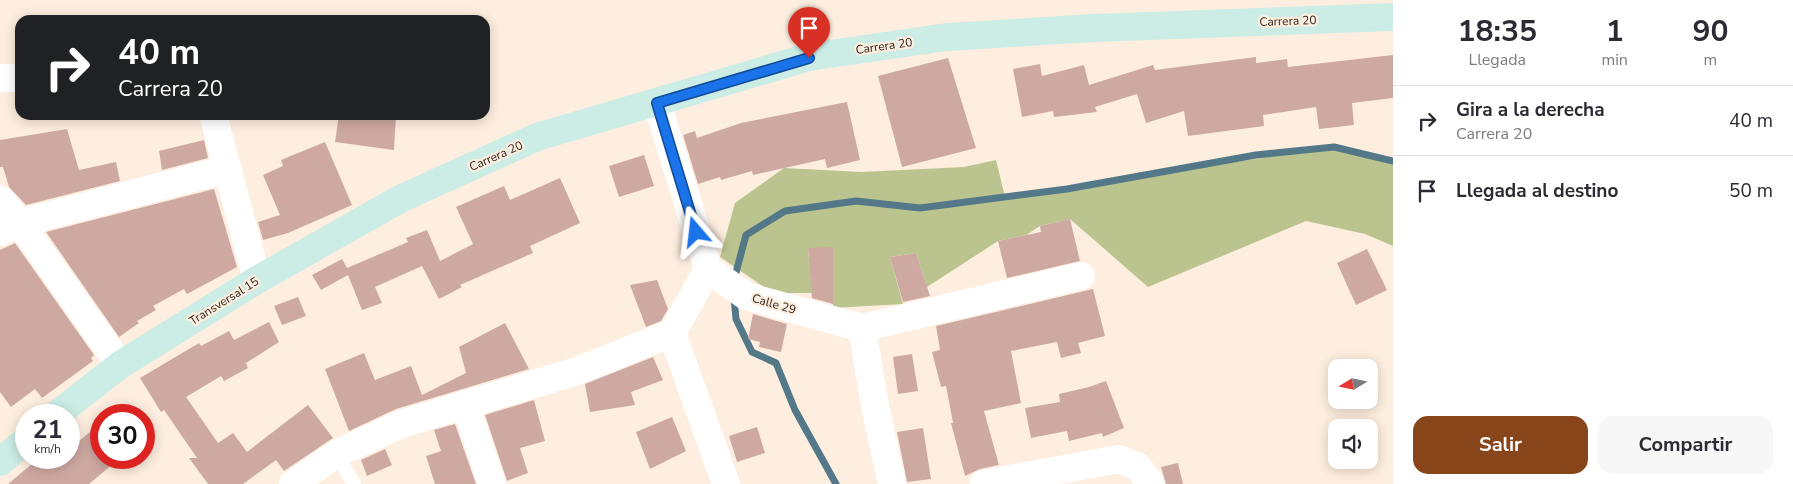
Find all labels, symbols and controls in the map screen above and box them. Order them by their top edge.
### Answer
pin [788,7,830,58]
text: 18:35 [1458,11,1537,52]
text: 1 [1606,11,1624,52]
text: 90 [1692,11,1728,52]
street label: Carrera 20 [1259,12,1317,30]
icon: arrive [795,14,823,42]
text: 40 m [118,29,200,76]
street label: Carrera 20 [855,34,913,58]
icon: right [35,35,100,100]
text: Llegada [1468,49,1526,71]
text: min [1601,49,1628,71]
text: m [1704,49,1717,71]
text: Carrera 20 [118,74,223,104]
text: Gira a la derecha [1456,97,1605,123]
icon: right [1413,107,1441,135]
text: 40 m [1729,108,1773,134]
text: Carrera 20 [1456,123,1532,145]
street label: Carrera 20 [467,137,525,175]
icon: arrive [1413,177,1441,205]
text: Llegada al destino [1456,178,1618,204]
text: 50 m [1729,178,1773,204]
position arrow [669,205,721,257]
street label: Transversal 15 [186,273,262,329]
street label: Calle 29 [750,290,798,318]
north arrow [1328,359,1378,409]
map controls [1328,359,1378,469]
speed limit sign: 30 [90,404,155,469]
text: 21 [32,413,63,447]
button: Salir [1413,416,1588,474]
button: Compartir [1598,416,1773,474]
button: sound [1328,419,1378,469]
text: km/h [34,441,61,457]

